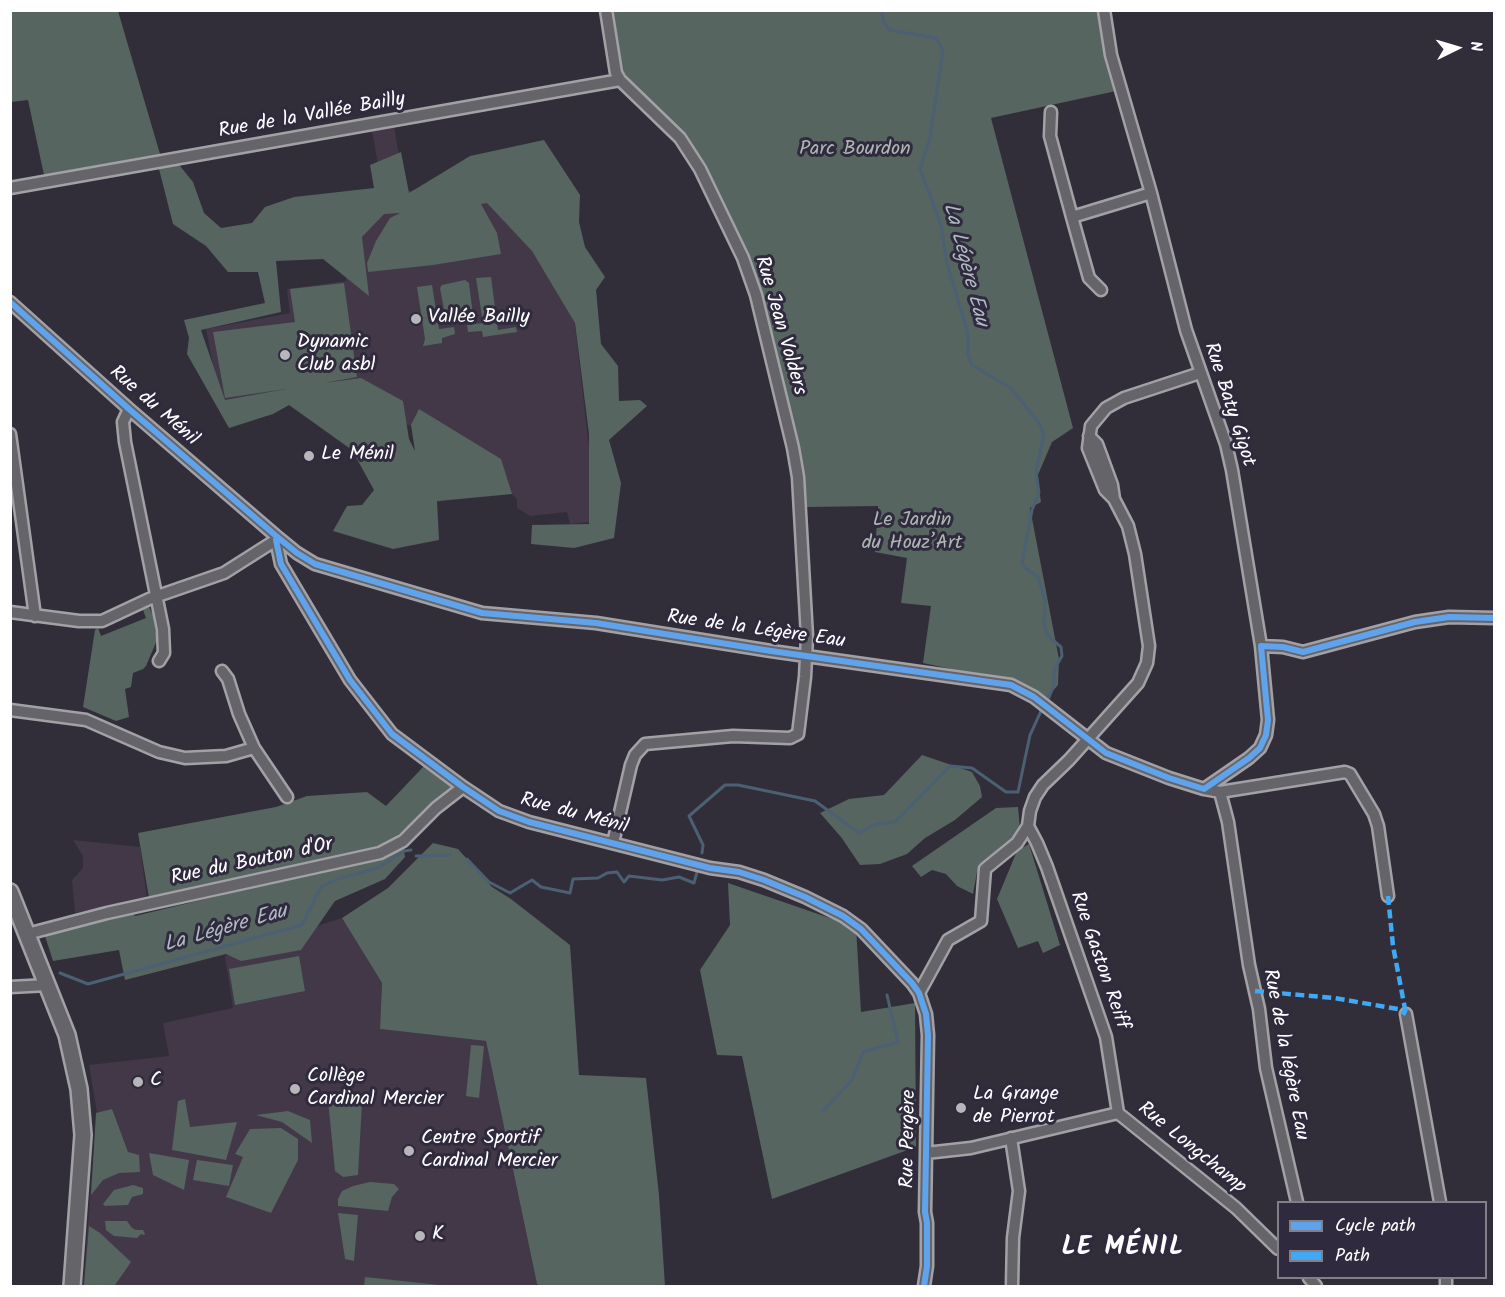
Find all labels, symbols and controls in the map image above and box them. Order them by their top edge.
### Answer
north arrow [1427,18,1487,78]
text: N [1463,40,1488,53]
street label: Rue de la Vallée Bailly [217,89,407,145]
park label: Parc Bourdon [799,139,911,163]
water label: La Légère Eau [935,201,993,329]
street label: Rue Jean Volders [748,254,810,398]
place label: Vallée Bailly [428,307,530,331]
marker: Vallée Bailly [409,312,423,326]
place label: Dynamic Club asbl [297,332,375,379]
street label: Rue Baty Gigot [1197,340,1259,470]
marker: Dynamic Club asbl [278,348,292,362]
street label: Rue du Ménil [103,362,203,452]
place label: Le Ménil [321,444,394,468]
marker: Le Ménil [302,449,316,463]
park label: Le Jardin du Houz’Art [862,510,962,557]
street label: Rue de la Légère Eau [665,607,847,655]
street label: Rue du Ménil [517,789,631,841]
street label: Rue du Bouton d'Or [169,834,335,892]
street label: Rue Gaston Reiff [1063,889,1133,1033]
water label: La Légère Eau [162,900,290,960]
street label: Rue de la légère Eau [1256,967,1312,1143]
place label: Collège Cardinal Mercier [307,1066,443,1113]
place label: C [150,1070,162,1094]
marker: C [131,1075,145,1089]
marker: Collège Cardinal Mercier [288,1082,302,1096]
place label: La Grange de Pierrot [973,1084,1059,1131]
street label: Rue Pergère [897,1089,923,1189]
street label: Rue Longchamp [1132,1098,1250,1200]
marker: La Grange de Pierrot [954,1101,968,1115]
place label: Centre Sportif Cardinal Mercier [421,1128,557,1175]
marker: Centre Sportif Cardinal Mercier [402,1144,416,1158]
legend [1277,1201,1487,1279]
text: Cycle path [1335,1212,1416,1241]
place label: K [432,1224,444,1248]
marker: K [413,1229,427,1243]
district label: LE MÉNIL [1061,1234,1185,1266]
text: Path [1335,1242,1370,1271]

